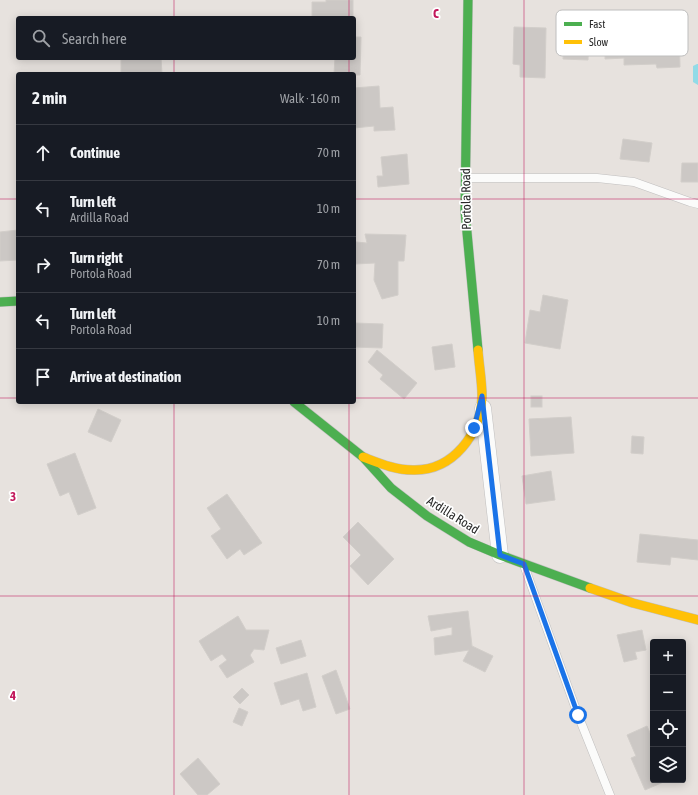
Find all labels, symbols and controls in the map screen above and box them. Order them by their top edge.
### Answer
text: C [433,6,439,21]
legend [556,10,688,56]
search box [16,16,356,60]
text: Fast [589,18,605,30]
icon: search [30,27,52,49]
text: Search here [62,30,127,47]
text: Slow [589,36,608,48]
text: 2 min [32,88,67,108]
text: Walk · 160 m [280,91,340,106]
icon: ahead [32,142,54,164]
text: Continue [70,144,120,161]
text: 70 m [317,145,340,160]
street label: Portola Road [458,168,474,230]
text: Turn left [70,193,116,210]
icon: left [32,198,54,220]
text: 10 m [317,201,340,216]
text: Ardilla Road [70,210,129,225]
text: Turn right [70,249,123,266]
icon: right [32,254,54,276]
text: 70 m [317,257,340,272]
text: Portola Road [70,266,132,281]
text: Turn left [70,305,116,322]
icon: left [32,310,54,332]
text: 10 m [317,313,340,328]
text: Portola Road [70,322,132,337]
icon: arrive [32,366,54,388]
text: Arrive at destination [70,368,181,385]
route end [465,419,483,437]
text: 3 [10,489,16,504]
street label: Ardilla Road [424,493,482,537]
map controls [650,639,686,783]
button: + [650,639,686,675]
button: − [650,675,686,711]
text: 4 [9,688,16,703]
route start [569,706,587,724]
button: locate [650,711,686,747]
button: layers [650,747,686,783]

